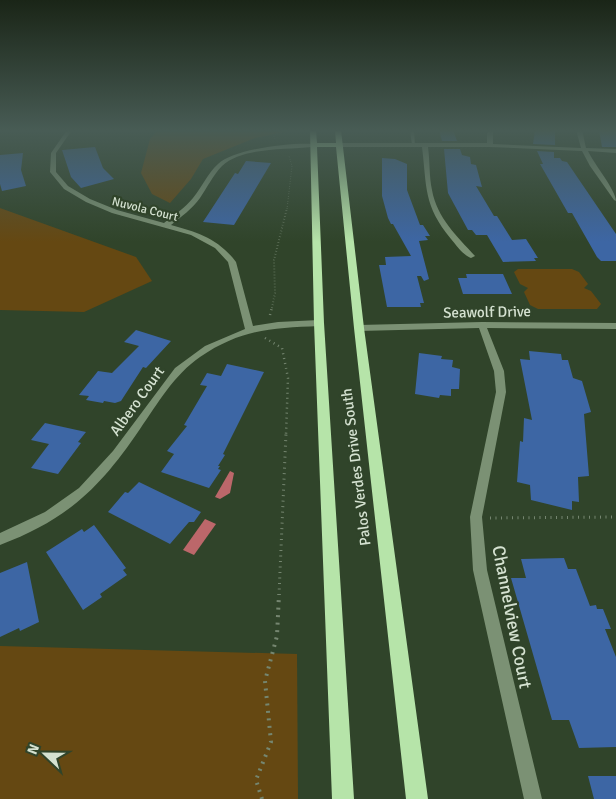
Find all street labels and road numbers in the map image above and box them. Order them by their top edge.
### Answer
street label: Nuvola Court [110,194,179,225]
street label: Seawolf Drive [443,302,531,322]
street label: Albero Court [106,363,168,439]
street label: Palos Verdes Drive South [337,387,375,547]
street label: Channelview Court [487,544,537,690]

